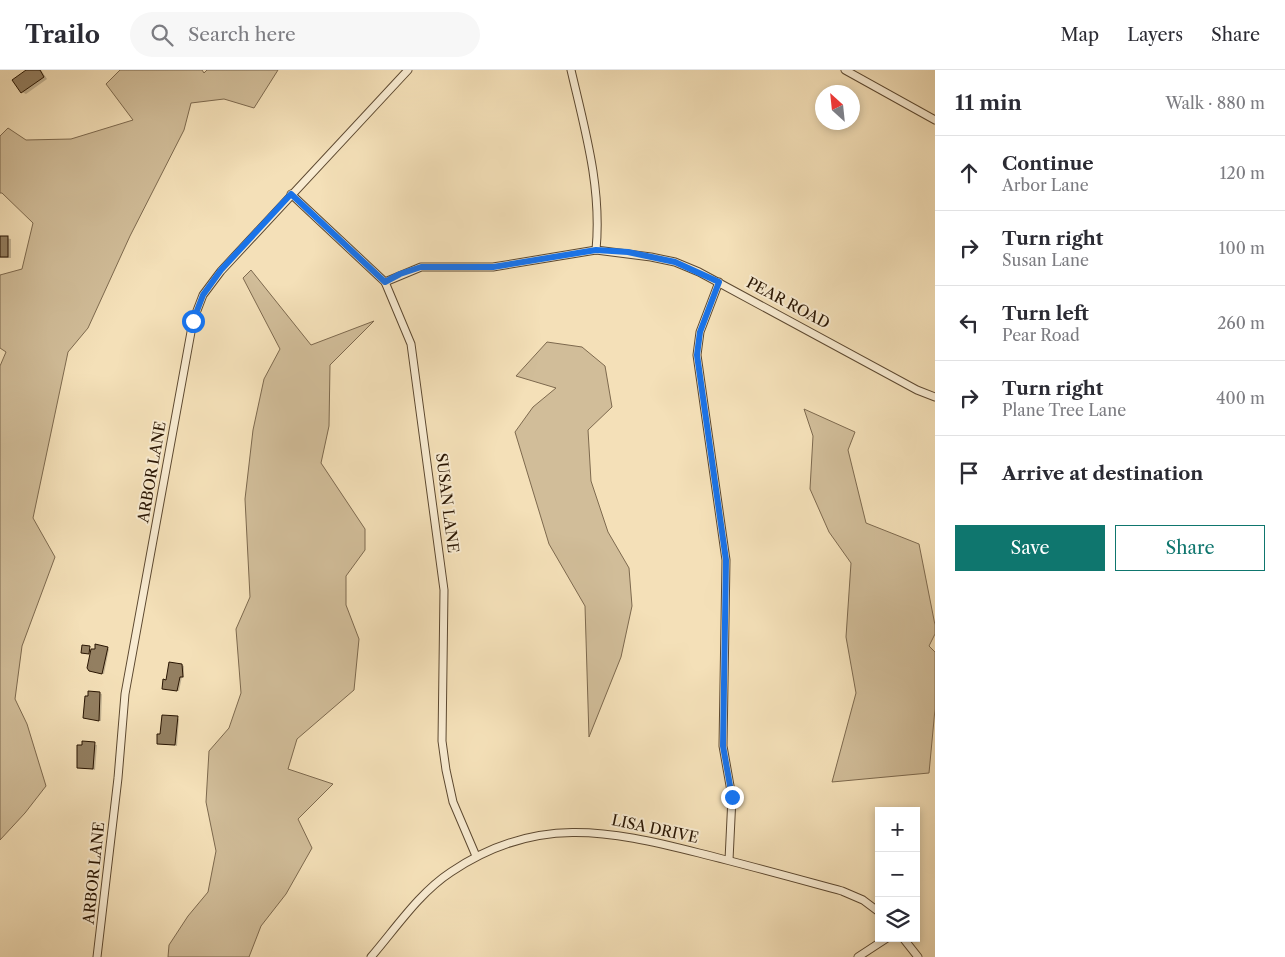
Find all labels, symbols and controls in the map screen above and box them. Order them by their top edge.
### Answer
search box [130,12,480,57]
text: Trailo [25,20,100,49]
icon: search [148,21,176,49]
text: Search here [188,23,296,46]
text: Map [1061,24,1099,46]
text: Layers [1127,24,1183,46]
text: Share [1211,24,1260,46]
north arrow [815,85,860,130]
text: 11 min [955,90,1022,115]
text: Walk · 880 m [1166,93,1265,113]
text: Continue [1002,152,1094,175]
icon: ahead [955,159,983,187]
text: 120 m [1220,163,1265,183]
text: Arbor Lane [1002,175,1089,195]
text: Turn right [1002,227,1103,250]
icon: right [955,234,983,262]
text: 100 m [1219,238,1265,258]
text: Susan Lane [1002,250,1089,270]
street label: PEAR ROAD [743,273,833,332]
text: Turn left [1002,302,1089,325]
icon: left [955,309,983,337]
route start [182,310,205,333]
text: 260 m [1217,313,1265,333]
text: Pear Road [1002,325,1080,345]
text: Turn right [1002,377,1103,400]
icon: right [955,384,983,412]
text: 400 m [1216,388,1265,408]
text: Plane Tree Lane [1002,400,1126,420]
street label: ARBOR LANE [133,420,170,525]
street label: SUSAN LANE [432,452,463,554]
icon: arrive [955,459,983,487]
text: Arrive at destination [1002,462,1203,485]
button: Save [955,525,1105,571]
button: Share [1115,525,1265,571]
route end [721,786,744,809]
map controls [875,807,920,942]
button: + [875,807,920,852]
street label: LISA DRIVE [610,810,700,847]
street label: ARBOR LANE [79,821,108,926]
button: − [875,852,920,897]
button: layers [875,897,920,942]

